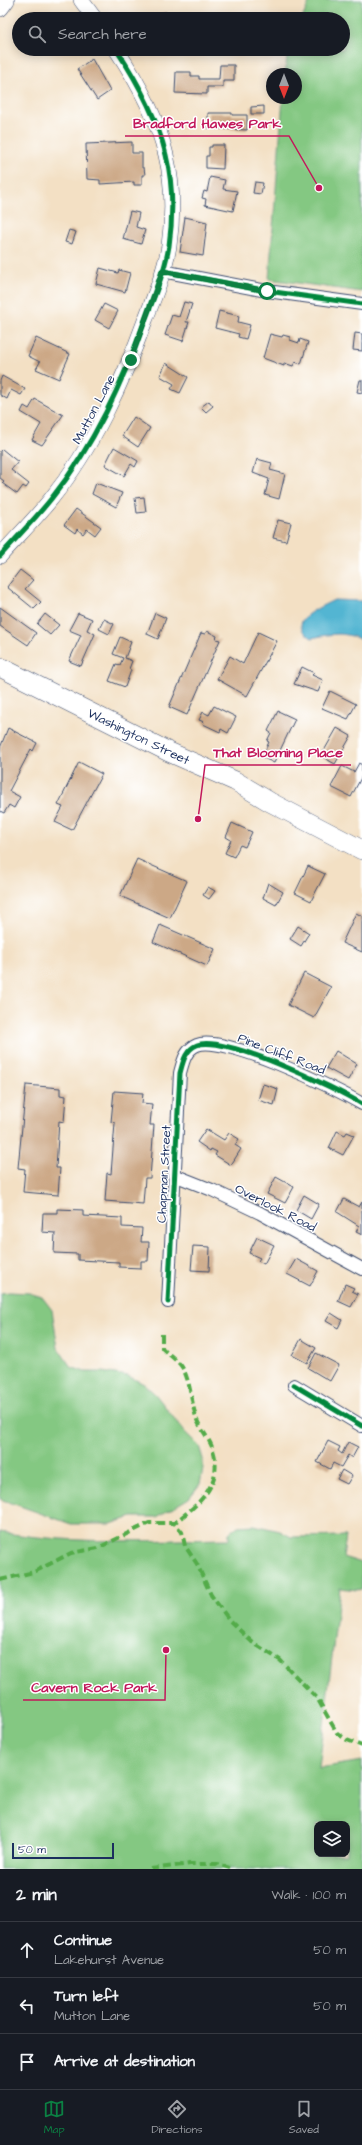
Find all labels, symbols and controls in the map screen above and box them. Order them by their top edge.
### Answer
search box [12,12,350,56]
icon: search [26,23,48,45]
text: Search here [58,24,147,45]
north arrow [266,68,302,104]
callout: Bradford Hawes Park [125,110,289,136]
text: Bradford Hawes Park [133,114,281,134]
route start [258,282,276,300]
route end [122,351,140,369]
street label: Mutton Lane [68,372,120,447]
street label: Washington Street [84,704,193,771]
callout: That Blooming Place [205,739,351,765]
text: That Blooming Place [212,743,343,764]
street label: Pine Cliff Road [235,1029,328,1079]
street label: Chapman Street [152,1124,176,1223]
street label: Overlook Road [232,1180,320,1236]
callout: Cavern Rock Park [23,1674,165,1700]
text: Cavern Rock Park [31,1678,157,1698]
map controls [314,1821,350,1857]
button: layers [314,1821,350,1857]
scale bar [12,1841,114,1860]
text: 50 m [18,1842,46,1857]
text: 2 min [16,1883,57,1907]
text: Walk · 100 m [272,1886,346,1904]
text: Continue [54,1930,112,1951]
icon: ahead [16,1939,38,1961]
text: 50 m [313,1941,346,1959]
text: Lakehurst Avenue [54,1951,164,1969]
text: Turn left [54,1986,118,2007]
icon: left [16,1995,38,2017]
text: 50 m [313,1997,346,2015]
text: Mutton Lane [54,2007,130,2025]
icon: arrive [16,2051,38,2073]
text: Arrive at destination [54,2051,195,2072]
tab: Map [43,2098,65,2137]
tab: Directions [151,2098,203,2137]
tab: Saved [289,2098,319,2137]

